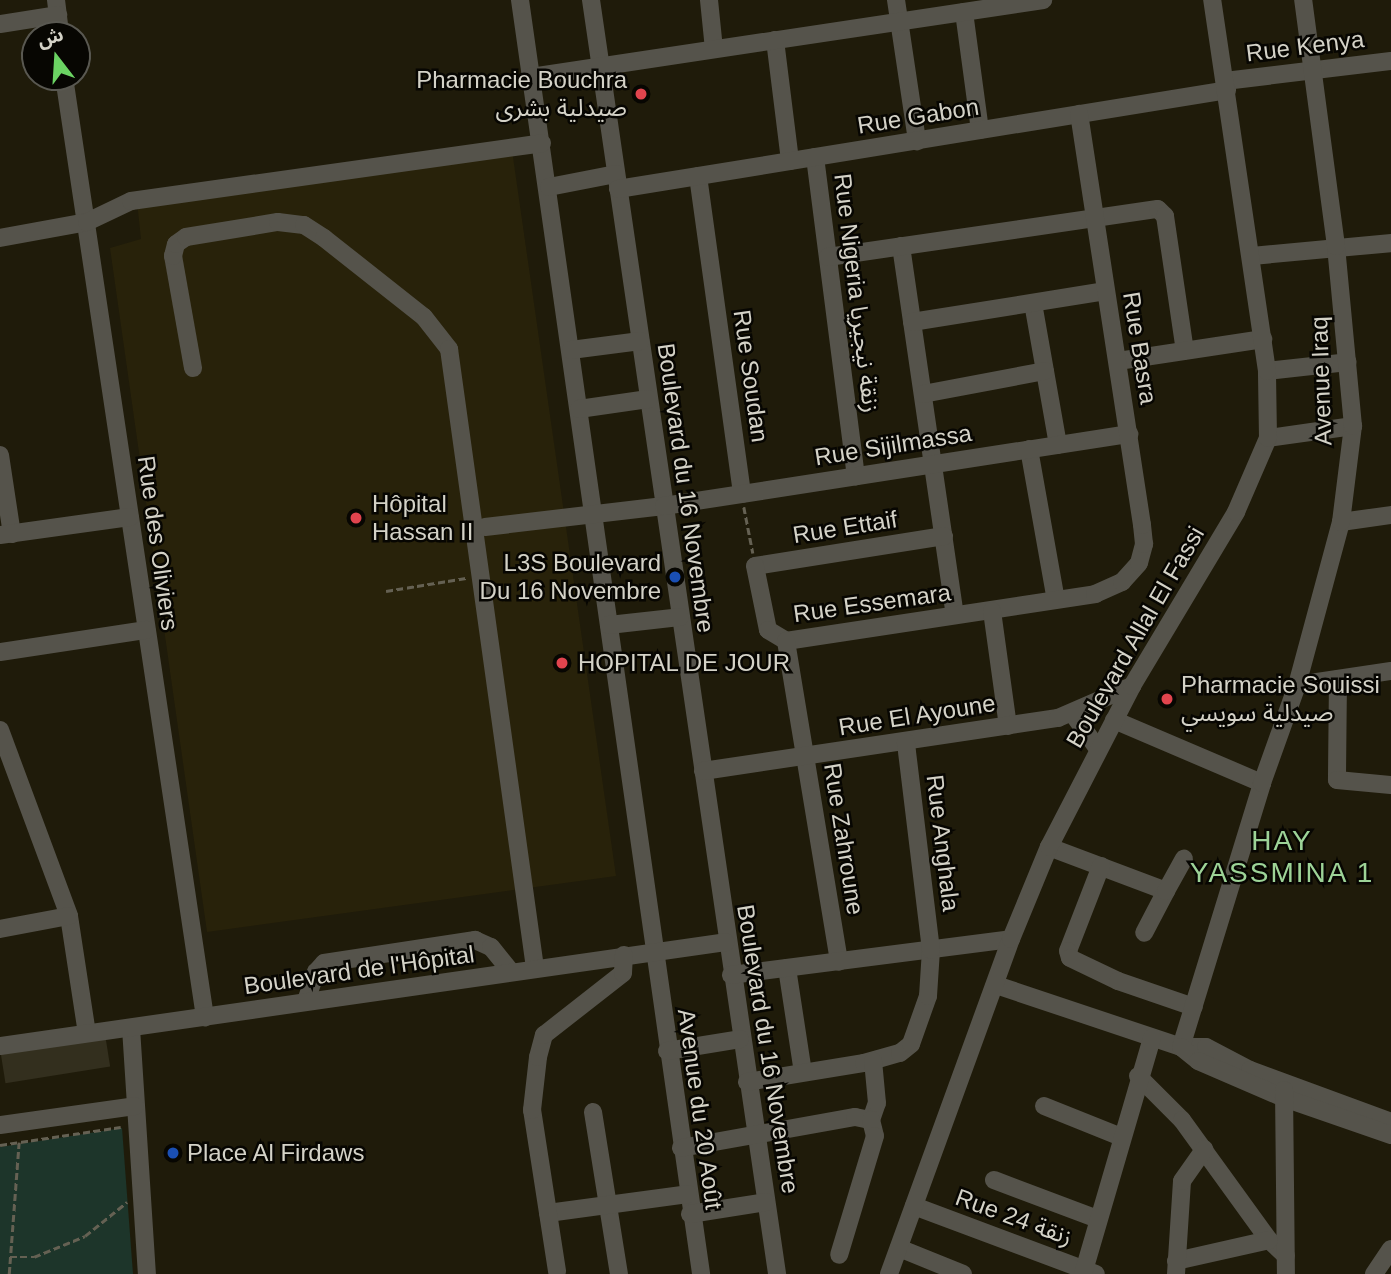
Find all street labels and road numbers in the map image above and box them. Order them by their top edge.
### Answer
street label: Rue Kenya [1244,24,1366,68]
street label: Rue Gabon [855,92,981,140]
street label: Rue Nigeria زنقة نيجيريا [828,172,886,414]
street label: Rue Basra [1117,290,1163,406]
street label: Rue Soudan [727,308,775,444]
street label: Avenue Iraq [1304,316,1338,446]
street label: Boulevard du 16 Novembre [651,341,721,635]
street label: Rue Sijilmassa [812,418,974,472]
street label: Rue des Oliviers [131,454,185,632]
street label: Rue Ettaif [791,505,899,549]
street label: Boulevard Allal El Fassi [1060,521,1210,753]
street label: Rue Essemara [791,578,953,628]
street label: Rue El Ayoune [836,688,998,742]
street label: Rue Zahroune [818,761,870,917]
street label: Rue Anghala [920,772,966,914]
street label: Boulevard du 16 Novembre [731,902,805,1196]
street label: Boulevard de l'Hôpital [242,940,476,1000]
street label: Avenue du 20 Août [672,1006,728,1212]
street label: Rue 24 زنقة [952,1183,1076,1251]

